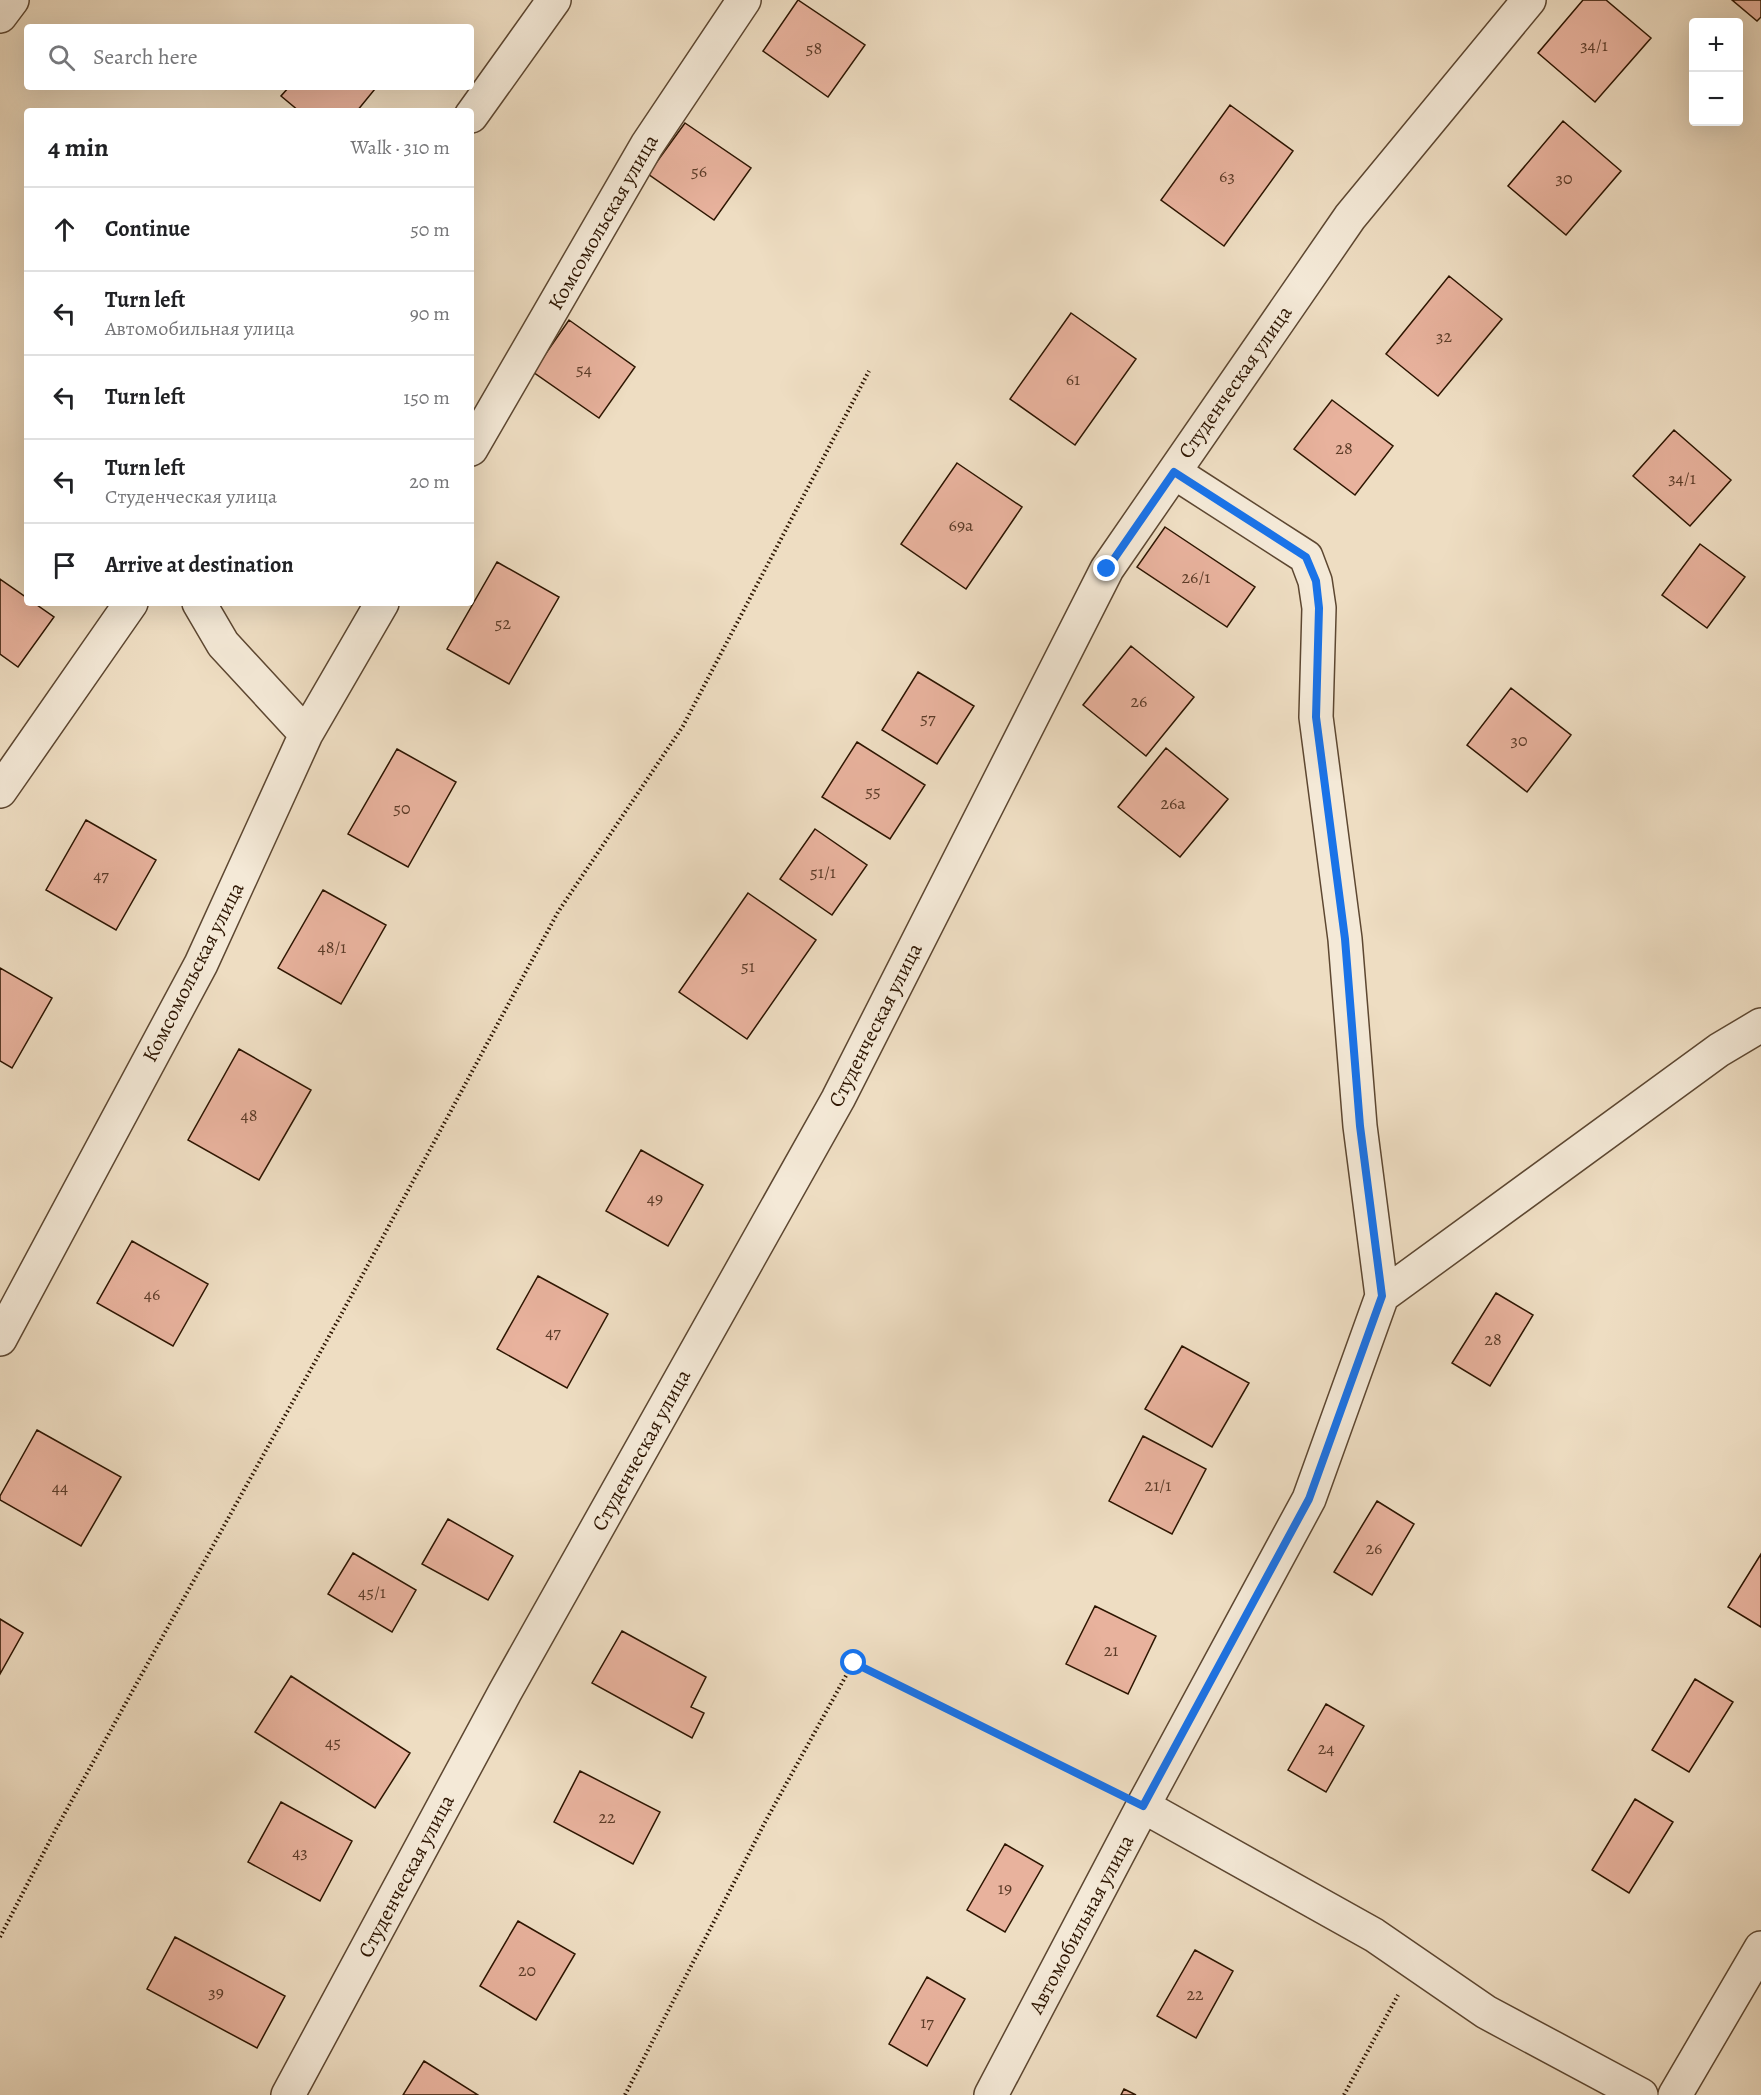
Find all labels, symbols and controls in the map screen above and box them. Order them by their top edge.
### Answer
map controls [1689,18,1743,126]
button: + [1689,18,1743,72]
search box [24,24,474,90]
house number: 34/1 [1580,33,1608,57]
house number: 58 [806,36,822,60]
icon: search [45,41,78,74]
text: Search here [93,42,198,72]
button: − [1689,72,1743,126]
street label: Комсомольская улица [541,129,665,315]
text: 4 min [48,130,109,165]
text: Walk · 310 m [351,134,450,161]
house number: 56 [691,159,707,183]
house number: 63 [1219,164,1235,188]
house number: 30 [1555,166,1573,190]
icon: ahead [48,213,81,246]
text: Continue [105,214,190,244]
text: 50 m [410,216,450,243]
text: Turn left [105,285,185,315]
icon: left [48,297,81,330]
text: 90 m [410,300,450,327]
street label: Студенческая улица [1172,300,1299,464]
text: Автомобильная улица [105,315,295,342]
house number: 32 [1436,324,1452,348]
house number: 54 [576,357,592,381]
house number: 61 [1066,367,1080,391]
icon: left [48,381,81,414]
text: Turn left [105,382,185,412]
text: 150 m [403,384,450,411]
house number: 28 [1335,436,1353,460]
text: Turn left [105,453,185,483]
icon: left [48,465,81,498]
house number: 34/1 [1668,466,1696,490]
text: 20 m [409,468,450,495]
text: Студенческая улица [105,483,277,510]
house number: 69а [949,513,974,537]
icon: arrive [48,549,81,582]
text: Arrive at destination [105,550,294,580]
route end [1093,555,1119,581]
house number: 26/1 [1182,565,1210,589]
house number: 52 [495,611,512,635]
house number: 26 [1131,689,1147,713]
house number: 57 [920,706,936,730]
house number: 30 [1510,728,1528,752]
house number: 55 [865,779,881,803]
house number: 26а [1160,791,1186,815]
house number: 50 [393,796,411,820]
house number: 51/1 [810,860,836,884]
house number: 47 [93,863,109,887]
street label: Комсомольская улица [135,877,251,1067]
house number: 48/1 [318,935,346,959]
street label: Студенческая улица [821,938,929,1112]
house number: 51 [741,954,755,978]
house number: 48 [241,1103,257,1127]
house number: 49 [647,1186,663,1210]
house number: 46 [144,1282,160,1306]
house number: 47 [545,1320,561,1344]
house number: 28 [1484,1327,1502,1351]
street label: Студенческая улица [585,1364,697,1536]
house number: 21/1 [1145,1473,1171,1497]
house number: 44 [52,1475,68,1499]
house number: 26 [1366,1536,1382,1560]
house number: 45/1 [358,1580,386,1604]
house number: 21 [1104,1638,1118,1662]
route start [840,1649,866,1675]
house number: 45 [325,1730,341,1754]
house number: 24 [1318,1736,1334,1760]
street label: Студенческая улица [351,1789,461,1962]
house number: 22 [598,1805,616,1829]
street label: Автомобильная улица [1021,1829,1140,2019]
house number: 43 [292,1840,308,1864]
house number: 19 [998,1876,1012,1900]
house number: 20 [518,1958,536,1982]
house number: 39 [208,1980,224,2004]
house number: 22 [1186,1982,1204,2006]
house number: 17 [920,2010,934,2034]

